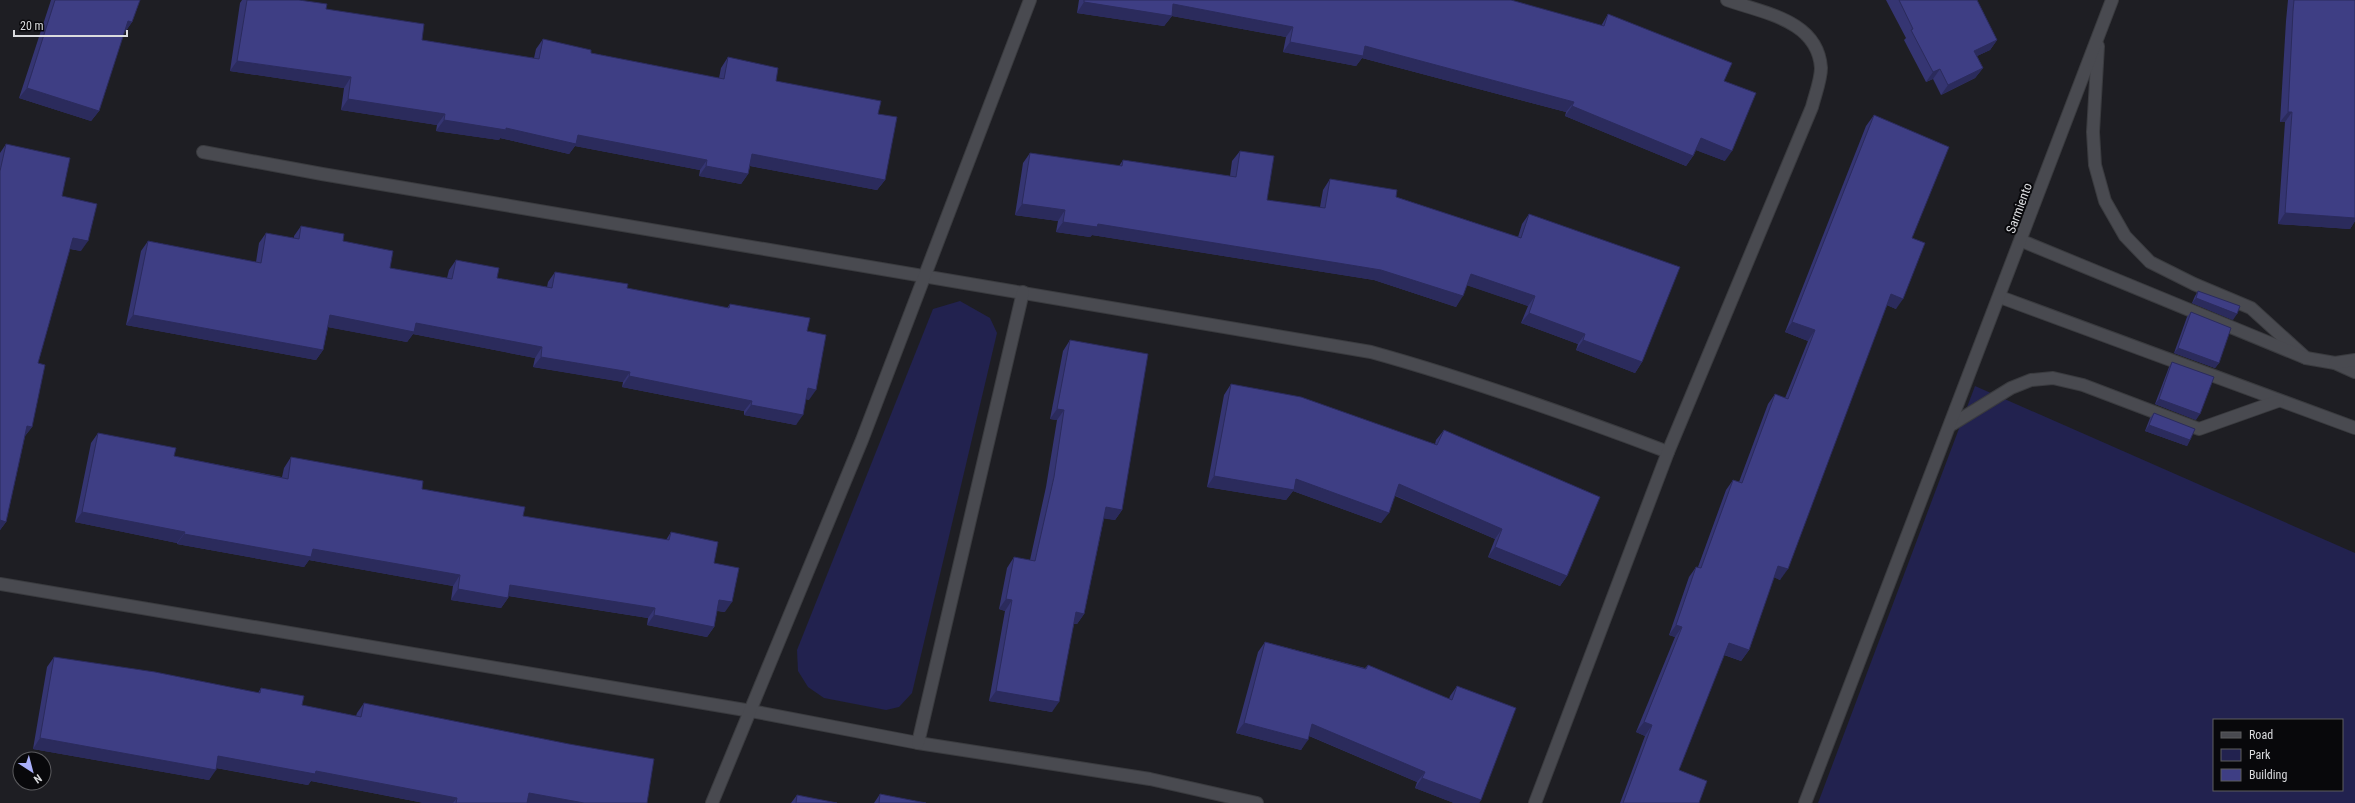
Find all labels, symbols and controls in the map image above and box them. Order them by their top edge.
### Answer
scale bar [14,12,127,38]
text: 20 m [20,19,44,33]
street label: Sarmiento [2003,181,2035,235]
legend [2213,719,2343,791]
text: Road [2249,728,2273,742]
text: Park [2249,748,2271,762]
north arrow [12,751,52,791]
text: Building [2249,768,2287,782]
text: N [31,771,44,786]

